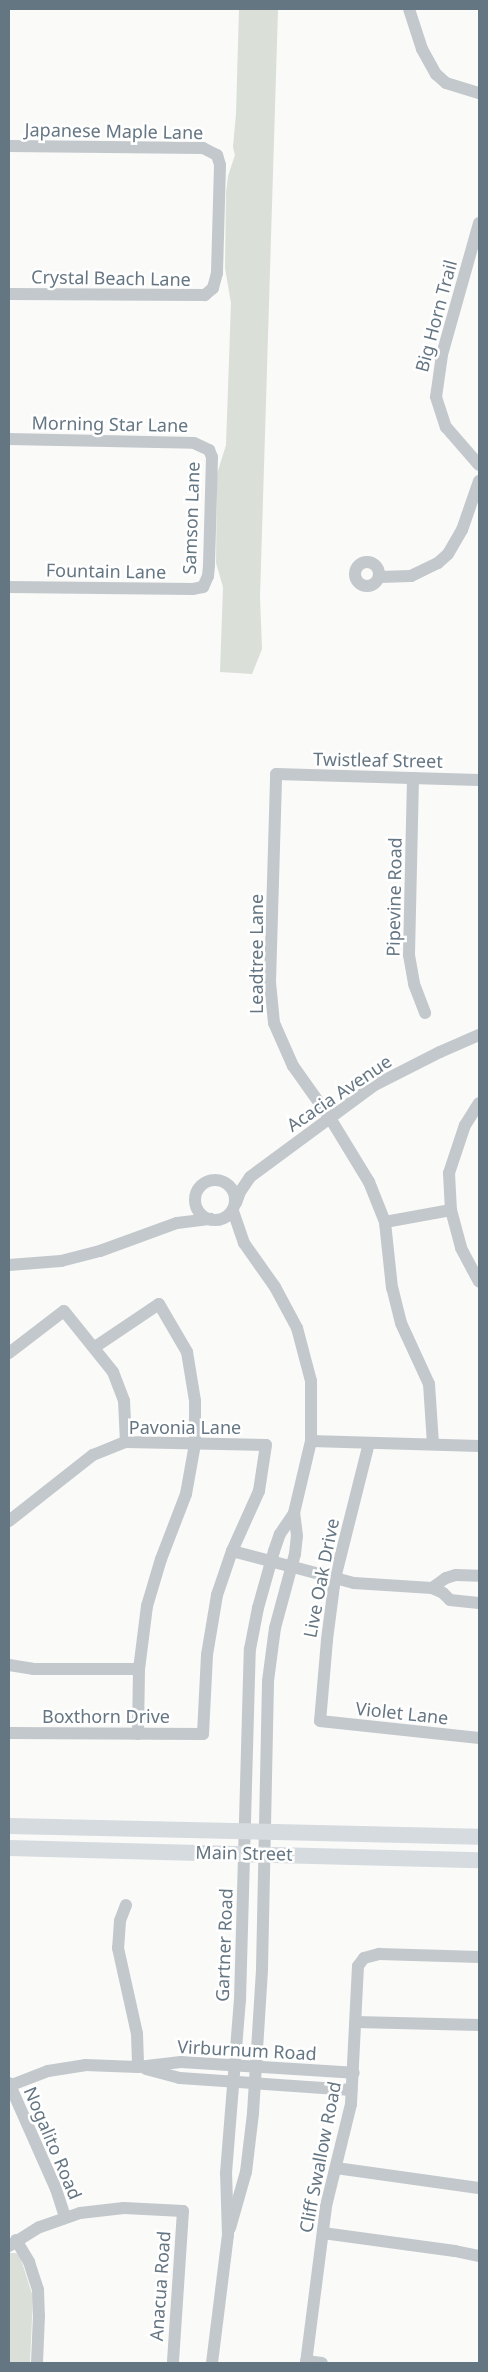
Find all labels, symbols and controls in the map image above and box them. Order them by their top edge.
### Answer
street label: Japanese Maple Lane [24,119,204,143]
street label: Big Horn Trail [411,258,461,374]
street label: Crystal Beach Lane [31,266,191,290]
street label: Morning Star Lane [31,412,189,436]
street label: Samson Lane [178,461,204,575]
street label: Fountain Lane [46,559,166,583]
street label: Twistleaf Street [313,748,443,772]
street label: Pipevine Road [382,837,406,957]
street label: Leadtree Lane [245,894,267,1014]
street label: Acacia Avenue [283,1050,395,1136]
street label: Pavonia Lane [129,1416,241,1438]
street label: Live Oak Drive [299,1517,343,1639]
street label: Violet Lane [355,1697,449,1729]
street label: Boxthorn Drive [42,1705,170,1727]
street label: Main Street [195,1841,293,1865]
street label: Gartner Road [211,1888,237,2002]
street label: Virburnum Road [177,2036,317,2064]
street label: Cliff Swallow Road [295,2079,345,2235]
street label: Nogalito Road [20,2083,86,2203]
street label: Anacua Road [145,2230,175,2342]

